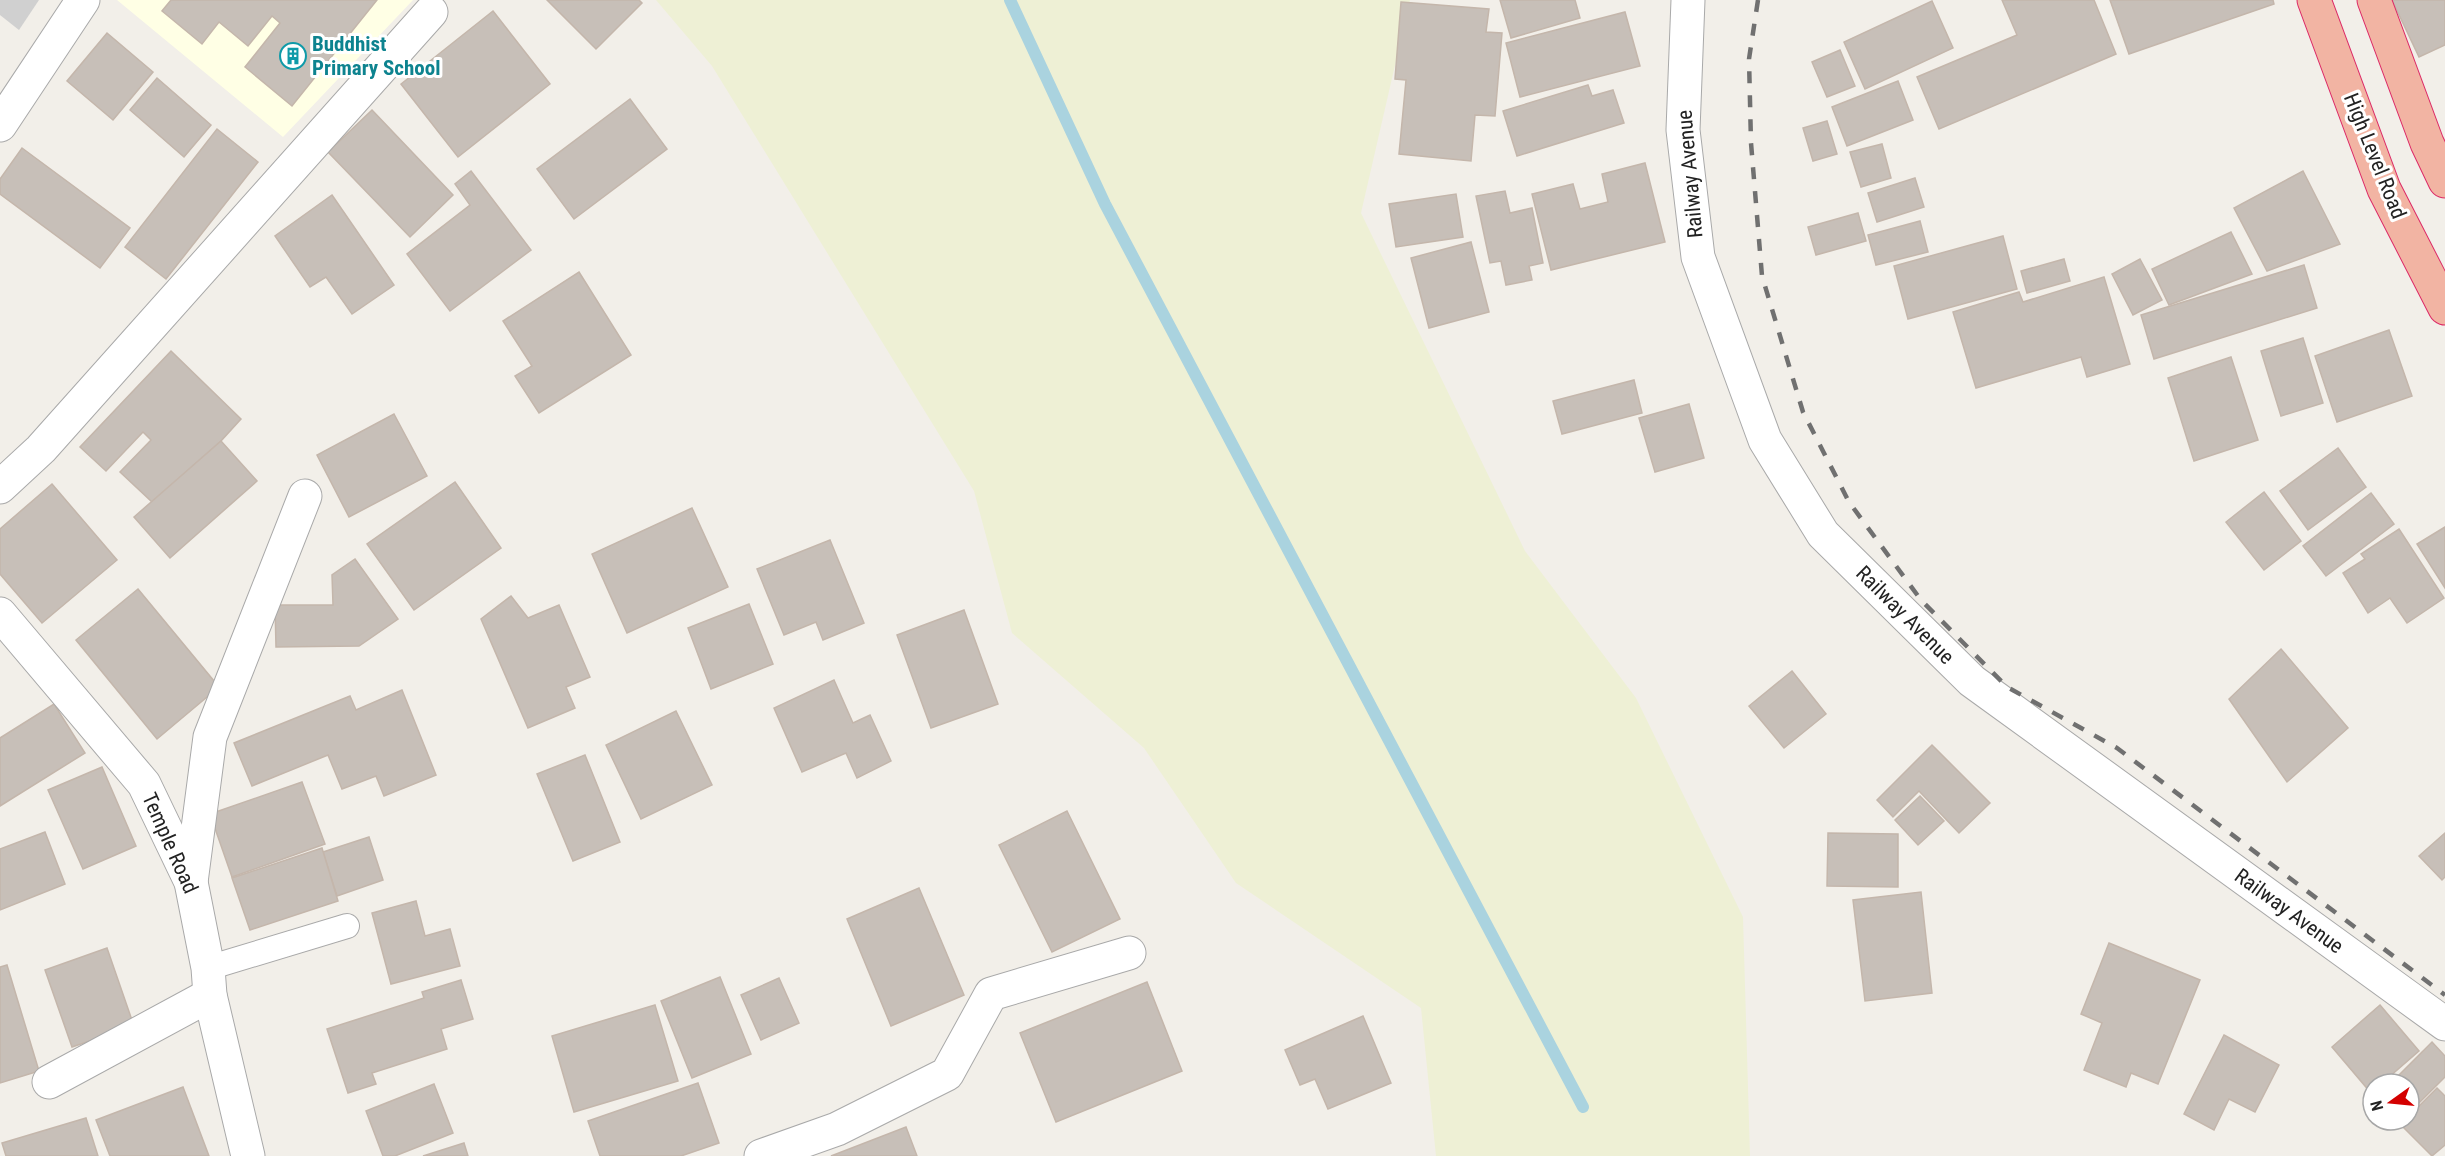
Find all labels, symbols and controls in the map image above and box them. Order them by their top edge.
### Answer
place label: Buddhist Primary School [312,32,441,80]
building icon: Buddhist Primary School [278,41,308,71]
street label: High Level Road [2339,90,2411,222]
street label: Railway Avenue [1672,109,1708,239]
street label: Railway Avenue [1851,561,1959,669]
street label: Temple Road [137,789,203,897]
street label: Railway Avenue [2230,864,2348,959]
north arrow [2361,1072,2421,1132]
text: N [2367,1099,2387,1113]

